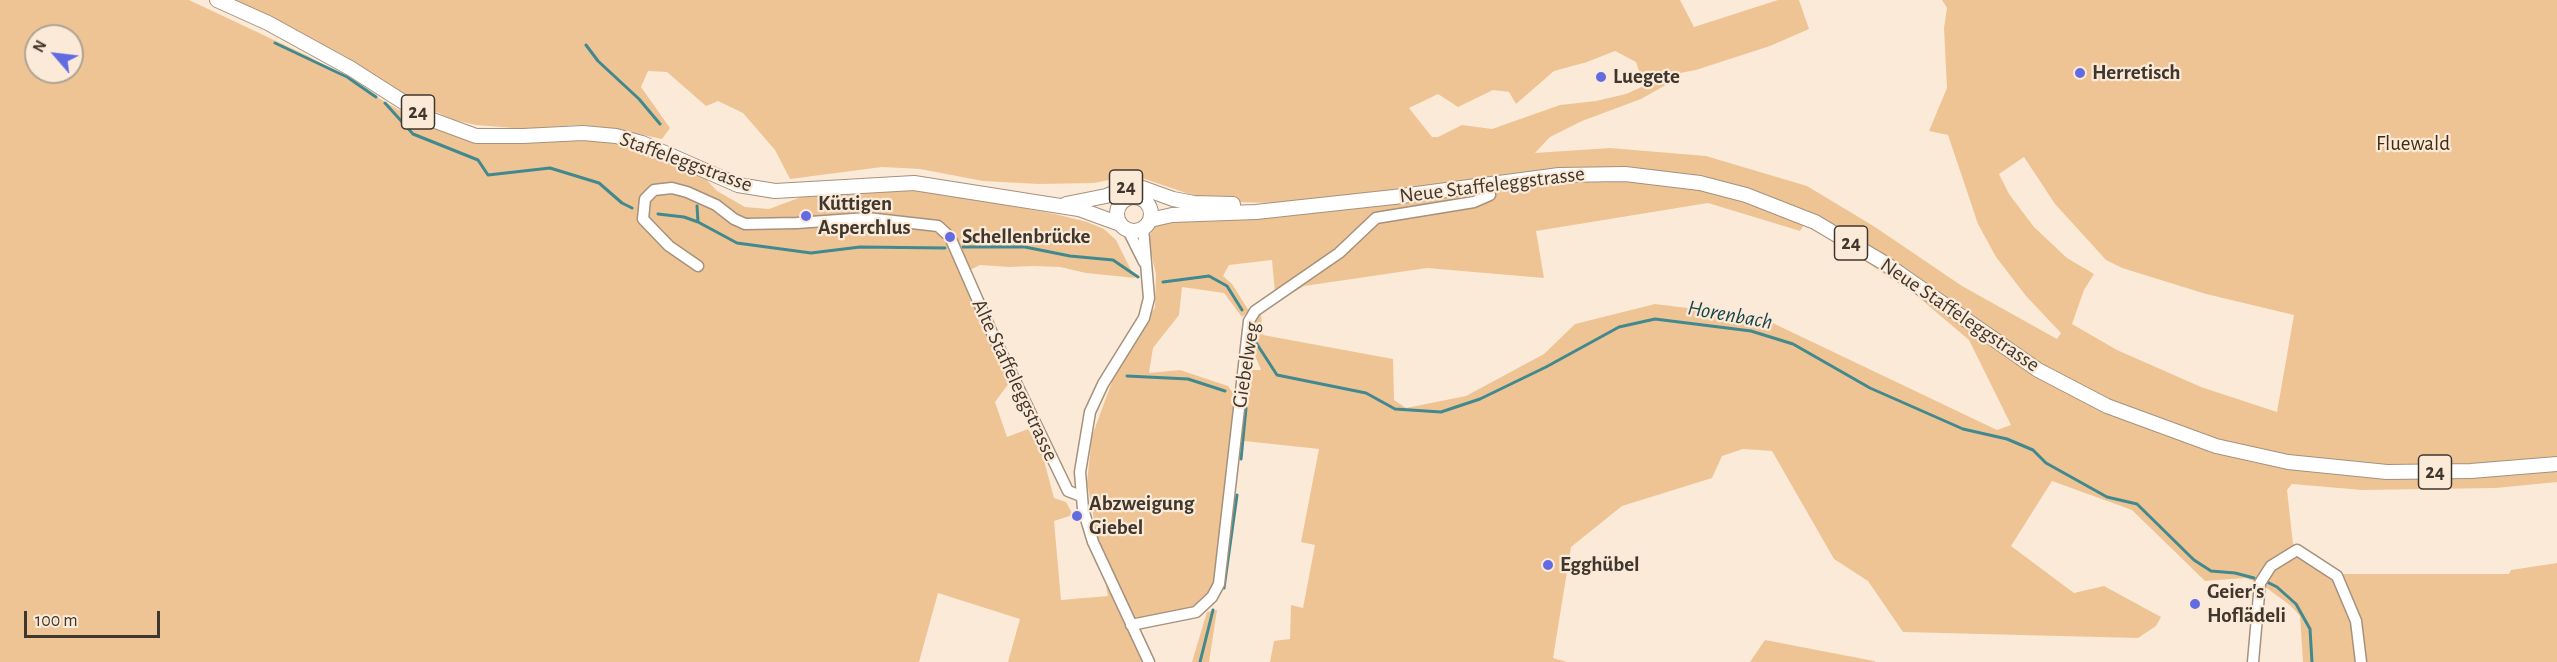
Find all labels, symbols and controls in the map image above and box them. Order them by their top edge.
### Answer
north arrow [24,24,84,84]
text: N [30,38,50,55]
place label: Herretisch [2092,60,2180,86]
place label: Luegete [1613,64,1680,90]
marker: Herretisch [2073,66,2087,80]
marker: Luegete [1594,70,1608,84]
road number: 24 [402,95,434,129]
street label: Staffeleggstrasse [616,126,756,198]
park label: Fluewald [2376,131,2450,157]
street label: Neue Staffeleggstrasse [1398,161,1586,209]
road number: 24 [1110,170,1142,204]
place label: Küttigen Asperchlus [818,191,911,241]
marker: Küttigen Asperchlus [799,209,813,223]
place label: Schellenbrücke [962,224,1090,250]
road number: 24 [1834,226,1868,260]
marker: Schellenbrücke [943,230,957,244]
street label: Neue Staffeleggstrasse [1876,252,2044,378]
street label: Alte Staffeleggstrasse [966,295,1064,465]
water label: Horenbach [1685,295,1775,335]
street label: Giebelweg [1227,320,1265,410]
road number: 24 [2418,455,2452,489]
place label: Abzweigung Giebel [1089,491,1194,541]
marker: Abzweigung Giebel [1070,509,1084,523]
place label: Egghübel [1560,552,1640,578]
marker: Egghübel [1541,558,1555,572]
place label: Geier's Hoflädeli [2207,579,2286,629]
marker: Geier's Hoflädeli [2188,597,2202,611]
scale bar [27,599,164,637]
text: 100 m [35,612,78,630]

